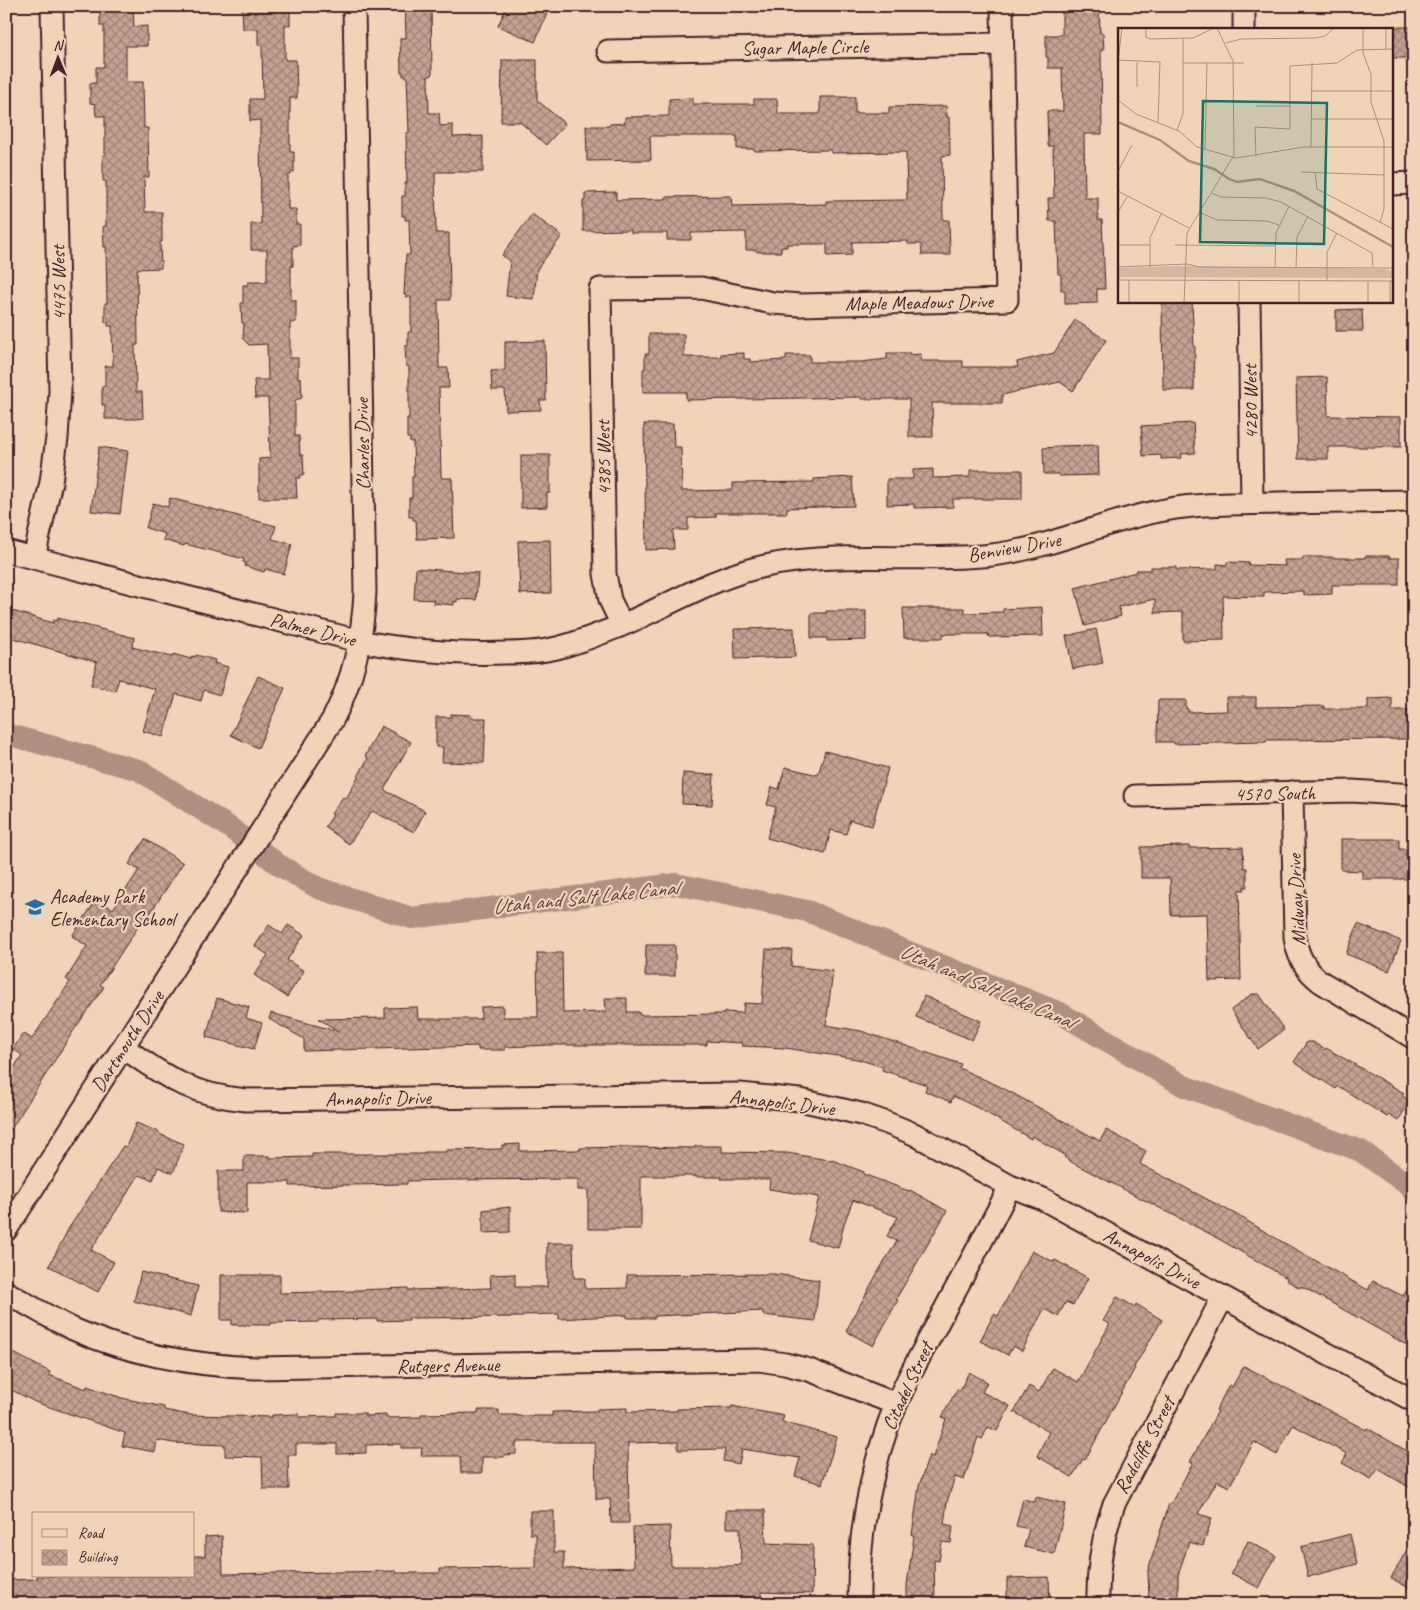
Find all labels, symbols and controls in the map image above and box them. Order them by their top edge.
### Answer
inset map [1118,28,1392,302]
north arrow [32,32,82,82]
street label: Sugar Maple Circle [741,34,870,61]
text: N [53,37,65,54]
street label: 4475 West [45,243,72,321]
street label: Maple Meadows Drive [845,289,995,316]
street label: 4280 West [1237,362,1264,440]
street label: Charles Drive [349,396,376,490]
street label: 4385 West [590,418,617,496]
street label: Benview Drive [966,527,1064,568]
street label: Palmer Drive [268,607,360,653]
street label: 4570 South [1235,780,1316,807]
street label: Midway Drive [1282,852,1311,947]
water label: Utah and Salt Lake Canal [491,874,685,920]
place label: Academy Park Elementary School [50,884,178,932]
school or university icon: Academy Park Elementary School [24,896,46,918]
water label: Utah and Salt Lake Canal [896,938,1084,1037]
street label: Dartmouth Drive [85,985,170,1097]
street label: Annapolis Drive [728,1084,837,1122]
street label: Annapolis Drive [325,1085,433,1112]
street label: Annapolis Drive [1099,1223,1206,1295]
street label: Citadel Street [876,1335,940,1434]
street label: Rutgers Avenue [396,1352,501,1379]
street label: Radcliffe Street [1108,1390,1182,1498]
legend [32,1512,195,1578]
text: Road [78,1524,105,1543]
text: Building [78,1548,118,1567]

